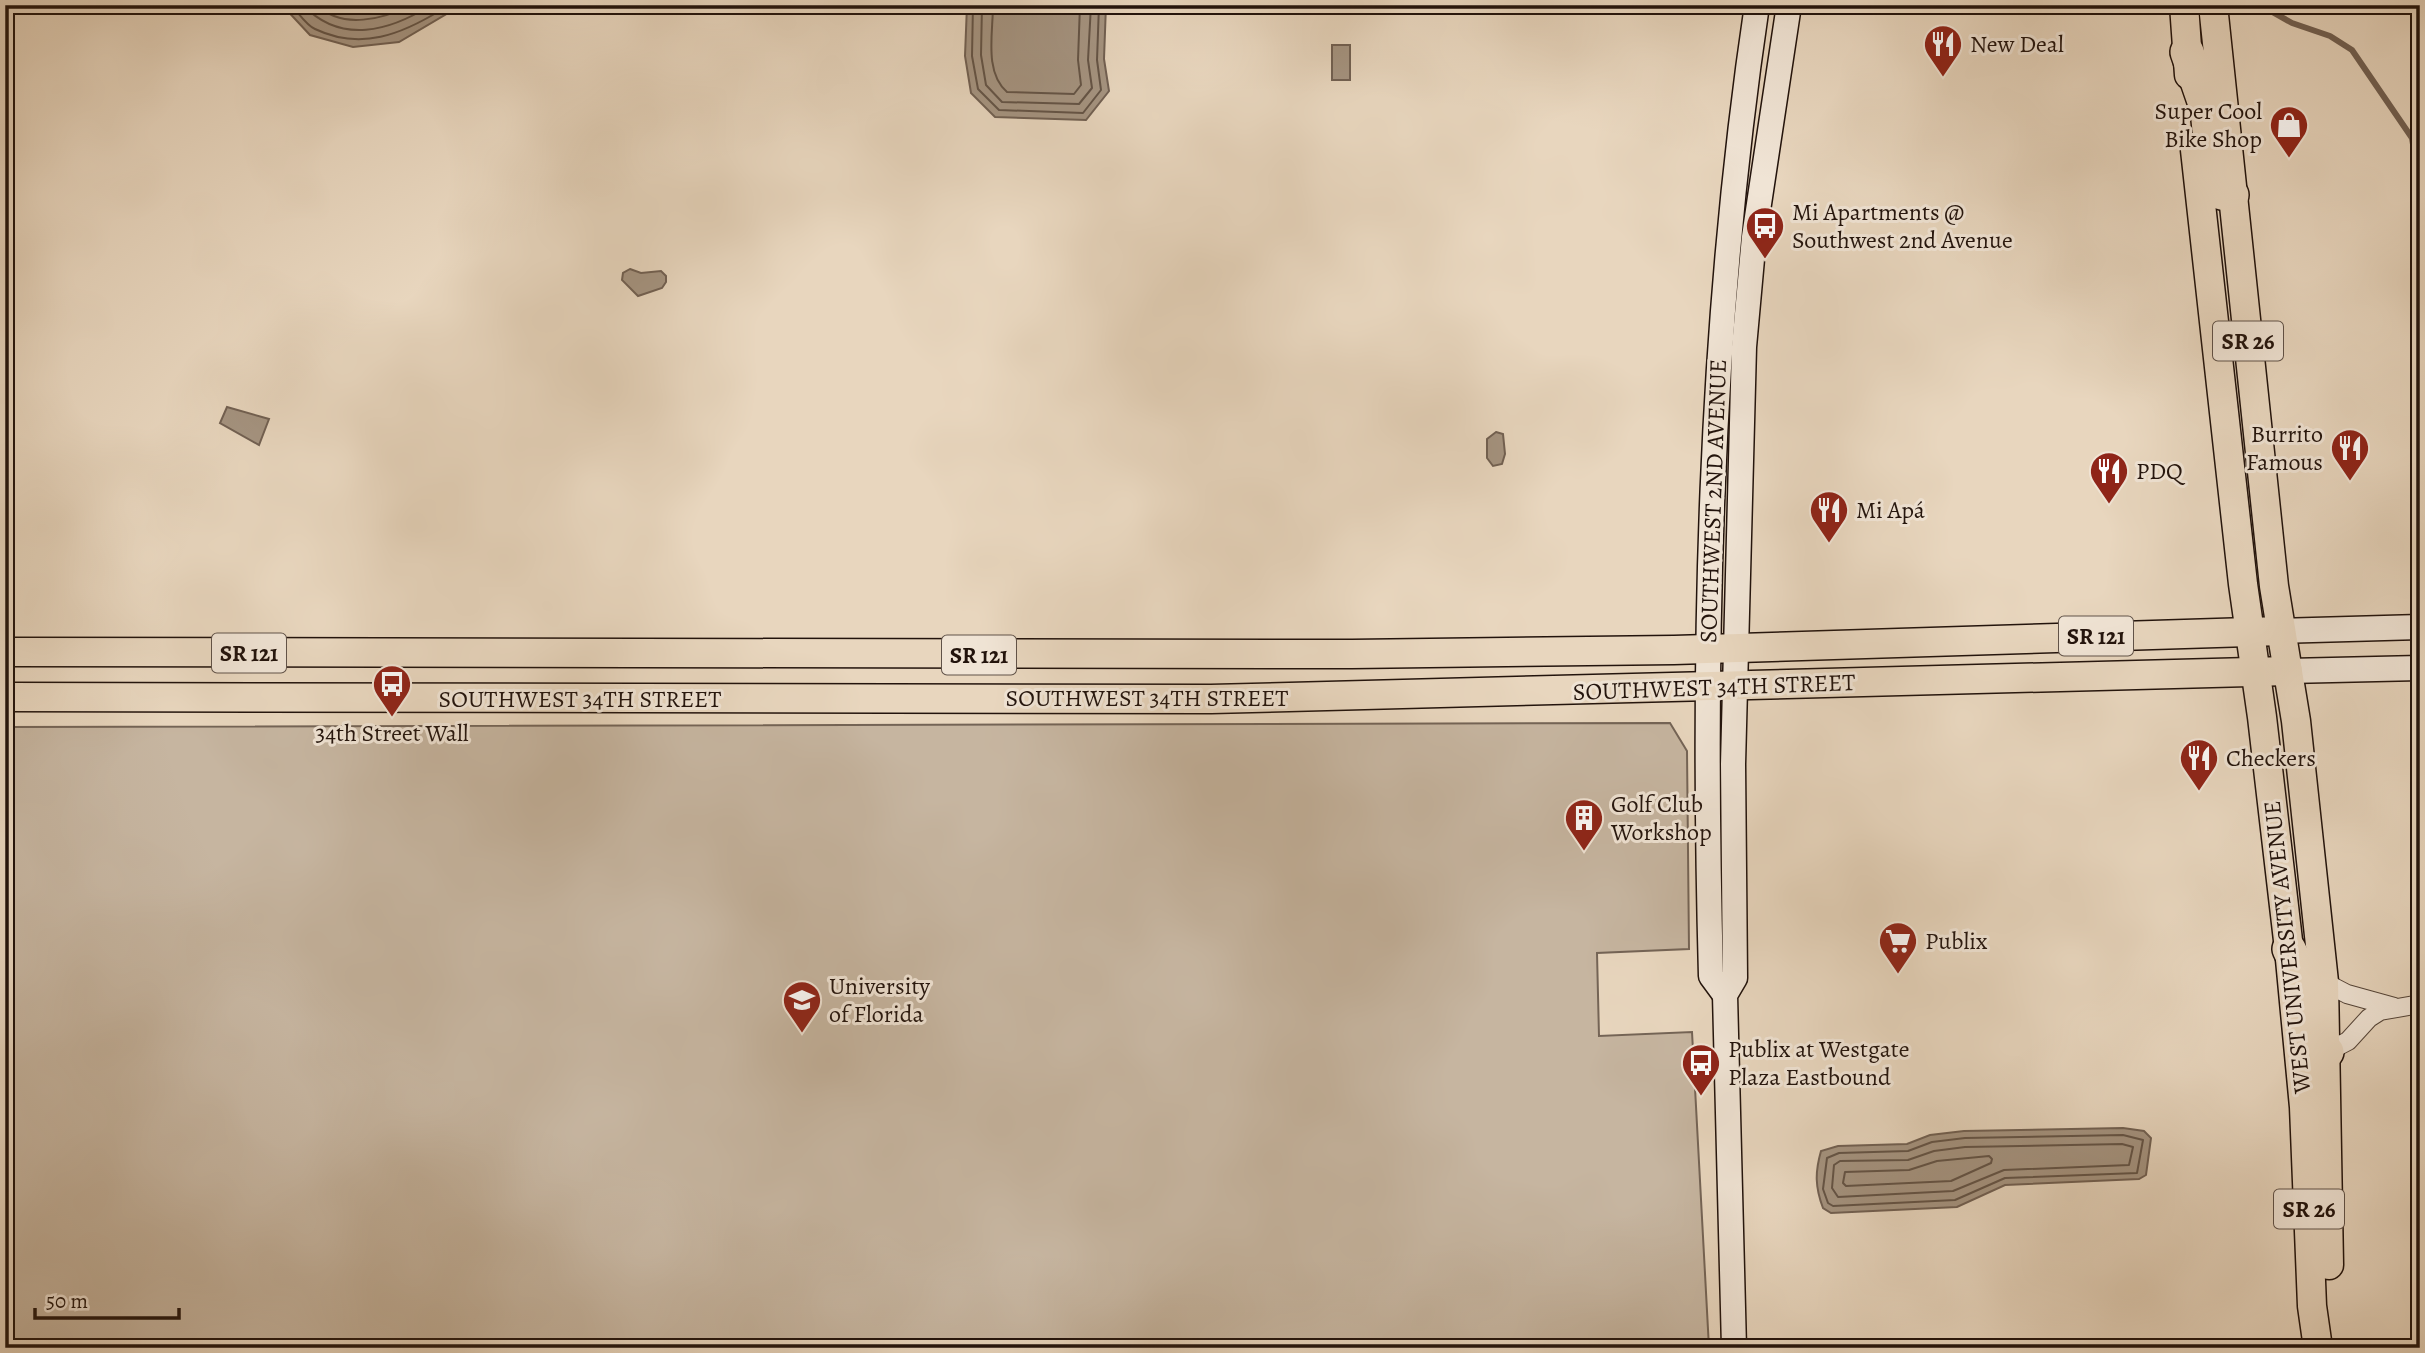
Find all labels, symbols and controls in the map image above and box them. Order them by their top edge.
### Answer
restaurant icon: New Deal [1922,23,1964,78]
place label: New Deal [1970,28,2064,60]
place label: Super Cool Bike Shop [2155,95,2262,155]
shop icon: Super Cool Bike Shop [2268,104,2310,159]
place label: Mi Apartments @ Southwest 2nd Avenue [1792,196,2013,256]
bus stop icon: Mi Apartments @ Southwest 2nd Avenue [1744,205,1786,260]
road number: SR 26 [2213,322,2283,360]
street label: SOUTHWEST 2ND AVENUE [1692,359,1734,643]
place label: Burrito Famous [2246,418,2323,478]
restaurant icon: Burrito Famous [2329,427,2371,482]
restaurant icon: PDQ [2088,450,2130,505]
place label: PDQ [2136,455,2186,487]
restaurant icon: Mi Apá [1808,489,1850,544]
place label: Mi Apá [1856,494,1926,526]
road number: SR 121 [2059,616,2133,656]
road number: SR 121 [212,634,286,673]
road number: SR 121 [942,636,1016,674]
bus stop icon: 34th Street Wall [371,663,413,718]
street label: SOUTHWEST 34TH STREET [1572,666,1856,708]
street label: SOUTHWEST 34TH STREET [1006,682,1288,714]
street label: SOUTHWEST 34TH STREET [439,683,721,715]
place label: 34th Street Wall [315,717,469,749]
restaurant icon: Checkers [2178,737,2220,792]
place label: Checkers [2226,742,2316,774]
place label: Golf Club Workshop [1610,788,1712,848]
building icon: Golf Club Workshop [1563,797,1605,852]
street label: WEST UNIVERSITY AVENUE [2256,799,2318,1096]
supermarket icon: Publix [1877,920,1919,975]
place label: Publix [1925,925,1988,957]
place label: University of Florida [829,970,930,1030]
school or university icon: University of Florida [781,979,823,1034]
place label: Publix at Westgate Plaza Eastbound [1728,1033,1910,1093]
bus stop icon: Publix at Westgate Plaza Eastbound [1680,1042,1722,1097]
road number: SR 26 [2274,1190,2344,1228]
scale bar [35,1276,178,1320]
text: 50 m [46,1287,88,1315]

